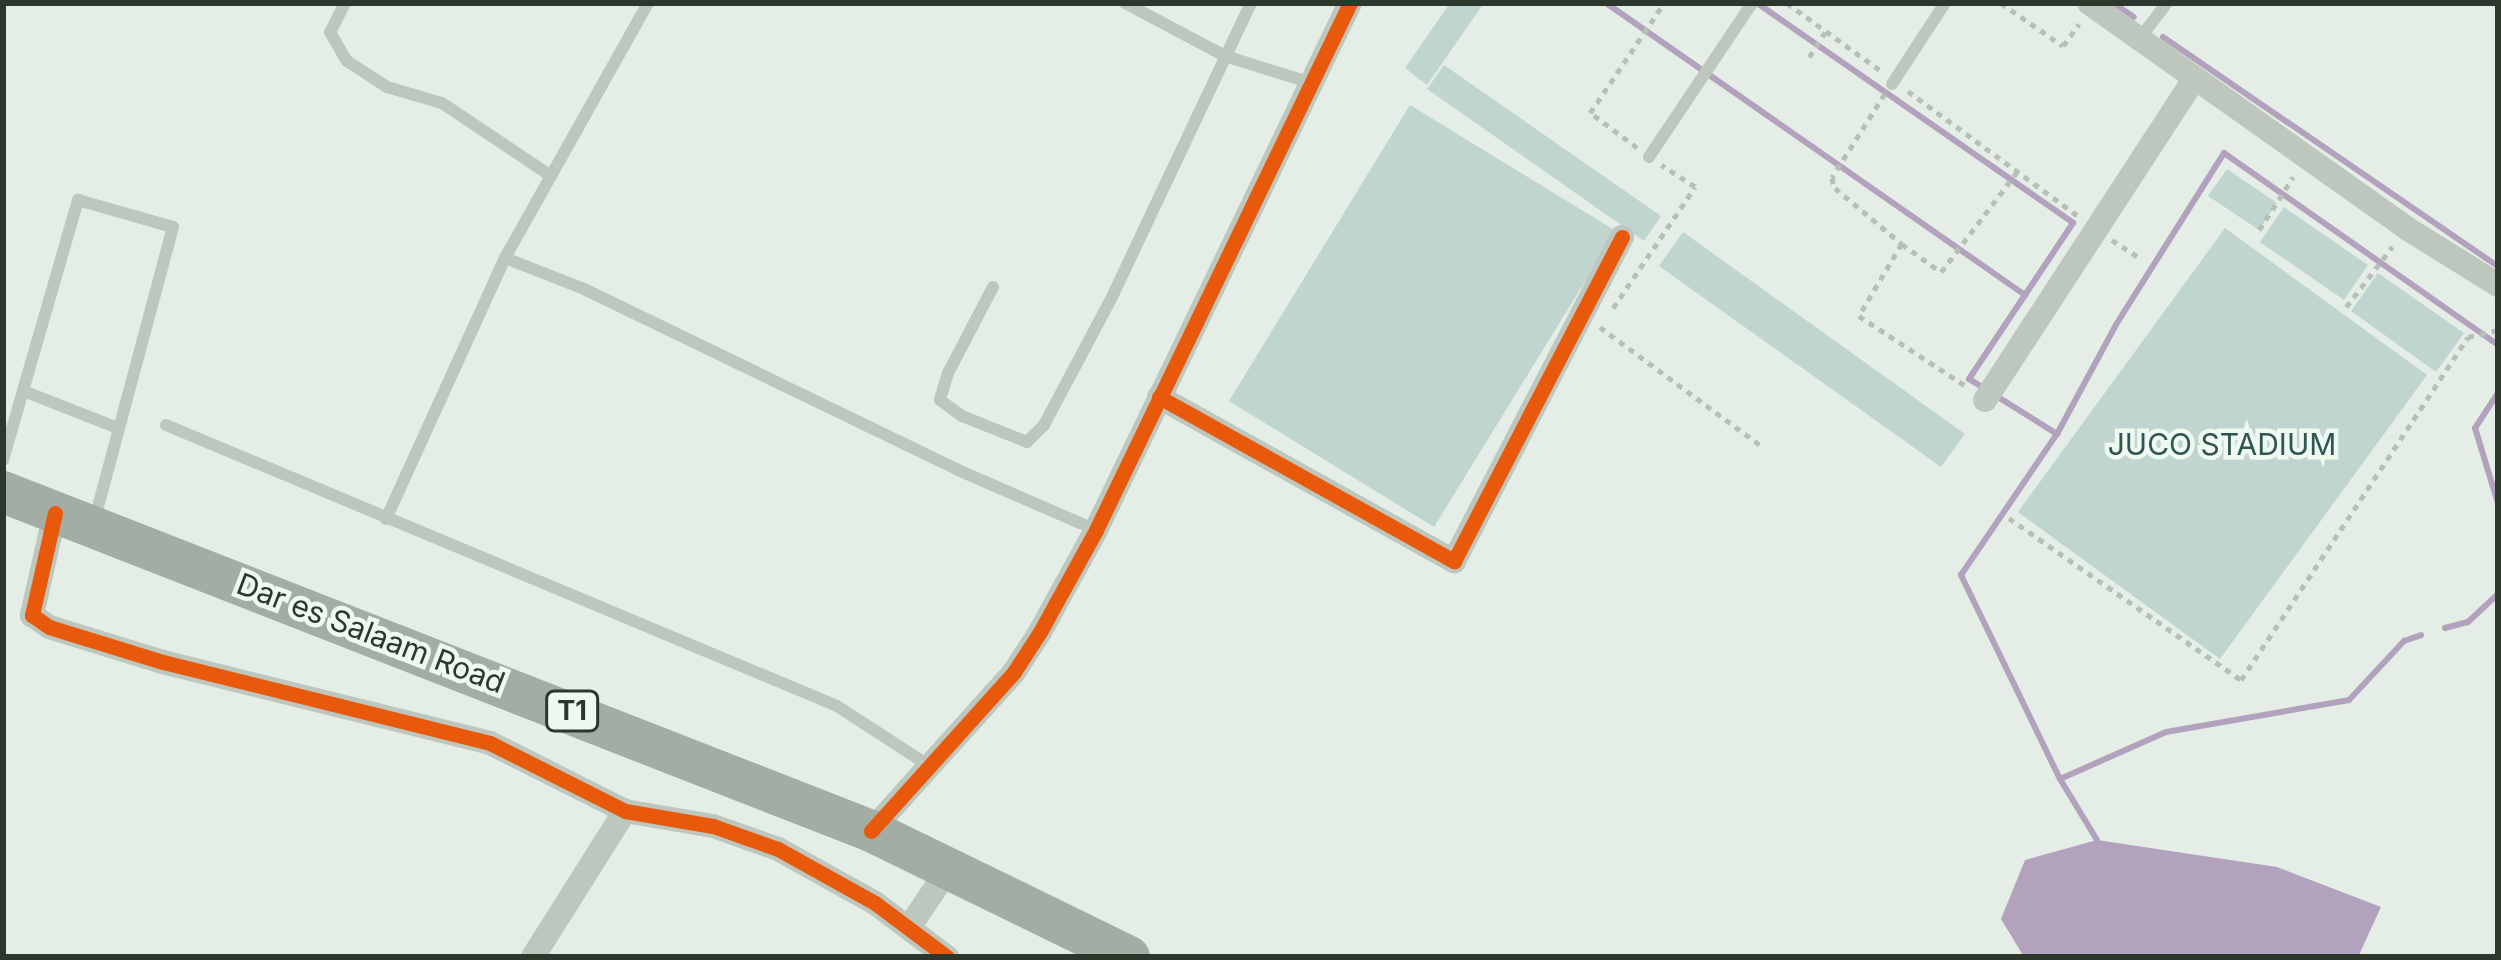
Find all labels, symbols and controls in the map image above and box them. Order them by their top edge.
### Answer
park label: JUCO STADIUM [2108,426,2336,462]
street label: Dar es Salaam Road [232,565,510,701]
road number: T1 [545,690,599,732]

